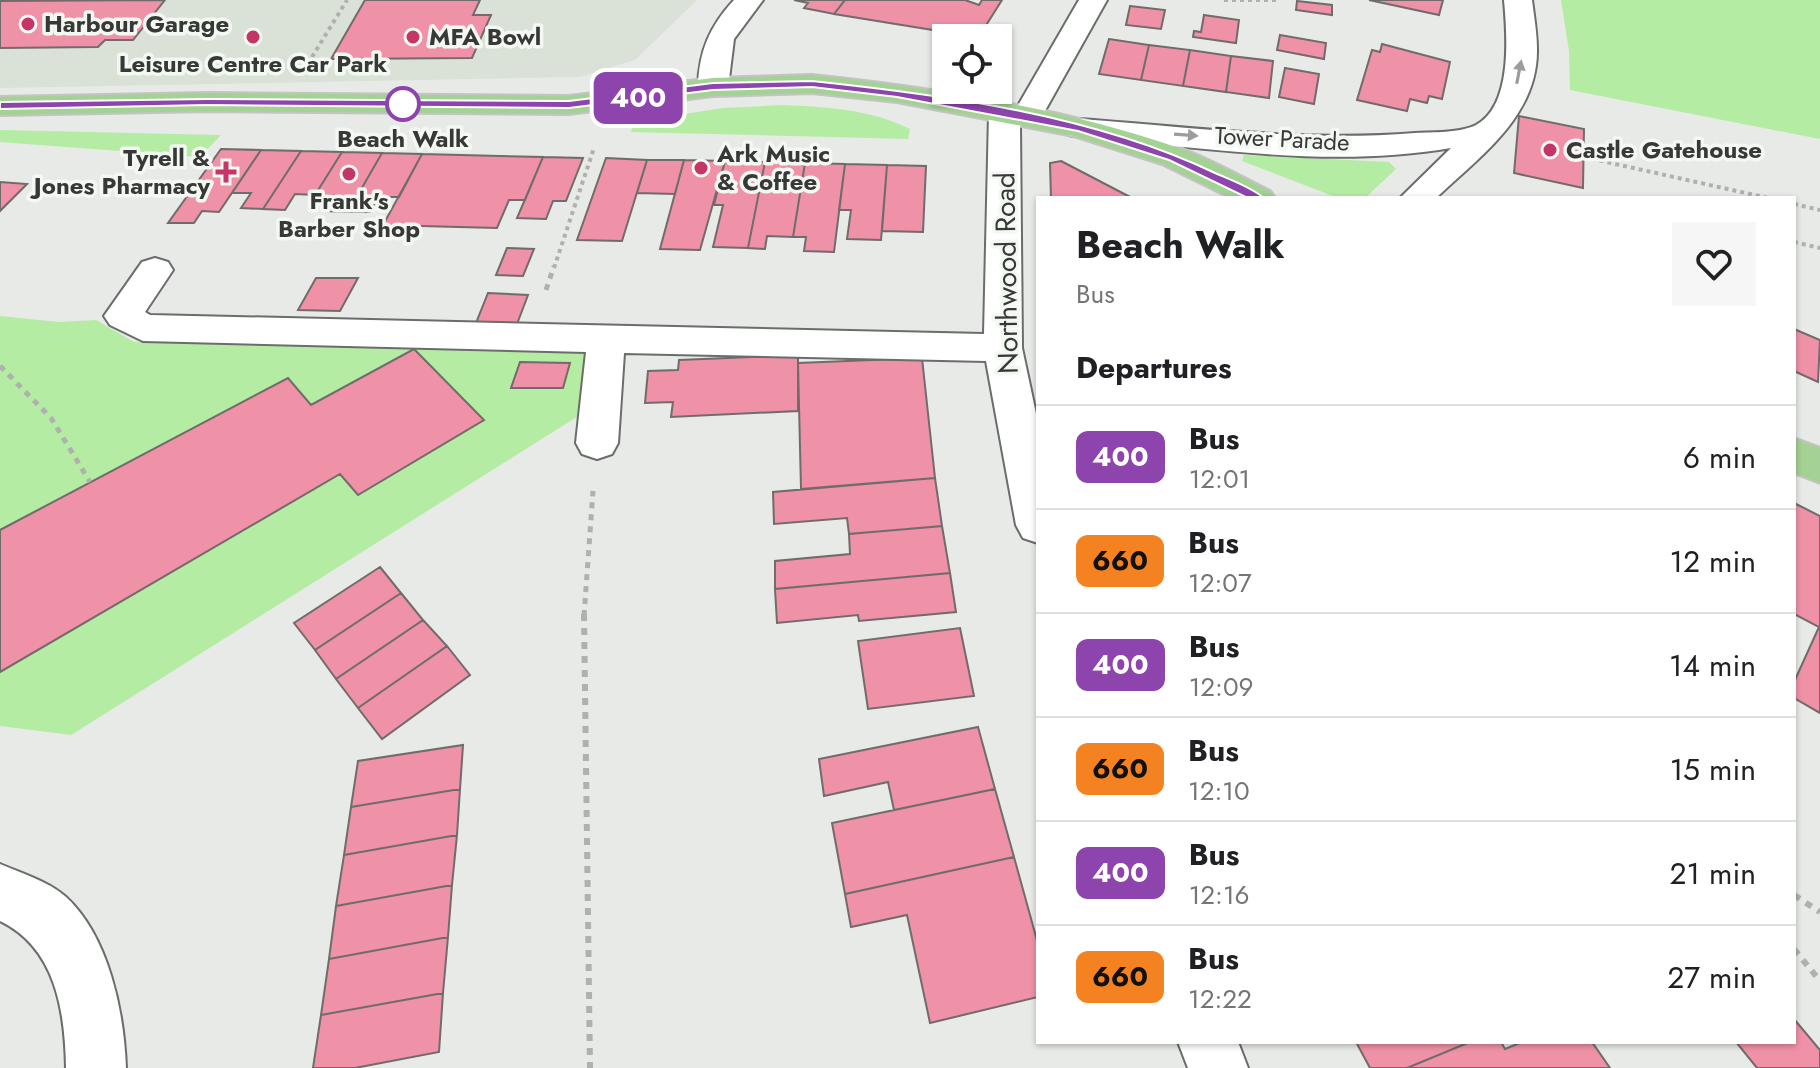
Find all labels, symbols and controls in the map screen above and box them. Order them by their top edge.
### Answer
place label: Harbour Garage [44,6,229,41]
marker: Harbour Garage [19,15,37,33]
place label: MFA Bowl [429,19,541,54]
map controls [932,24,1012,104]
button: locate [932,24,1012,104]
marker: Leisure Centre Car Park [244,28,262,46]
marker: MFA Bowl [404,28,422,46]
place label: Leisure Centre Car Park [119,46,387,81]
one-way arrow [1513,59,1525,84]
line badge: 400 [592,72,684,124]
text: 400 [610,77,666,118]
marker: Beach Walk [386,87,420,121]
street label: Tower Parade [1214,117,1350,160]
place label: Beach Walk [337,121,469,156]
one-way arrow [1174,128,1199,141]
place label: Castle Gatehouse [1566,132,1762,167]
place label: Ark Music & Coffee [716,136,830,199]
place label: Tyrell & Jones Pharmacy [30,140,210,203]
marker: Castle Gatehouse [1541,141,1559,159]
marker: Ark Music & Coffee [692,159,710,177]
marker: Tyrell & Jones Pharmacy [217,163,235,181]
marker: Frank's Barber Shop [340,165,358,183]
street label: Northwood Road [984,172,1029,374]
place label: Frank's Barber Shop [278,183,420,246]
text: Beach Walk [1076,217,1285,272]
button: heart [1672,222,1756,306]
text: Bus [1076,275,1115,313]
text: Departures [1076,346,1232,389]
text: Bus [1189,417,1239,460]
text: 400 [1092,436,1149,477]
text: 6 min [1683,436,1756,479]
text: 12:01 [1189,460,1250,498]
text: Bus [1188,521,1239,564]
text: 660 [1092,540,1148,581]
text: 12 min [1669,540,1756,583]
text: 12:07 [1188,564,1252,602]
text: Bus [1189,625,1239,668]
text: 400 [1092,644,1149,685]
text: 14 min [1669,644,1756,687]
text: 12:09 [1189,668,1254,706]
text: Bus [1188,729,1239,772]
text: 660 [1092,748,1148,789]
text: 15 min [1670,748,1756,791]
text: 12:10 [1188,772,1250,810]
text: Bus [1189,833,1239,876]
text: 400 [1092,852,1149,893]
text: 21 min [1669,852,1756,895]
text: 12:16 [1189,876,1250,914]
text: Bus [1188,937,1239,980]
text: 660 [1092,956,1148,997]
text: 27 min [1667,956,1756,999]
text: 12:22 [1188,980,1252,1018]

